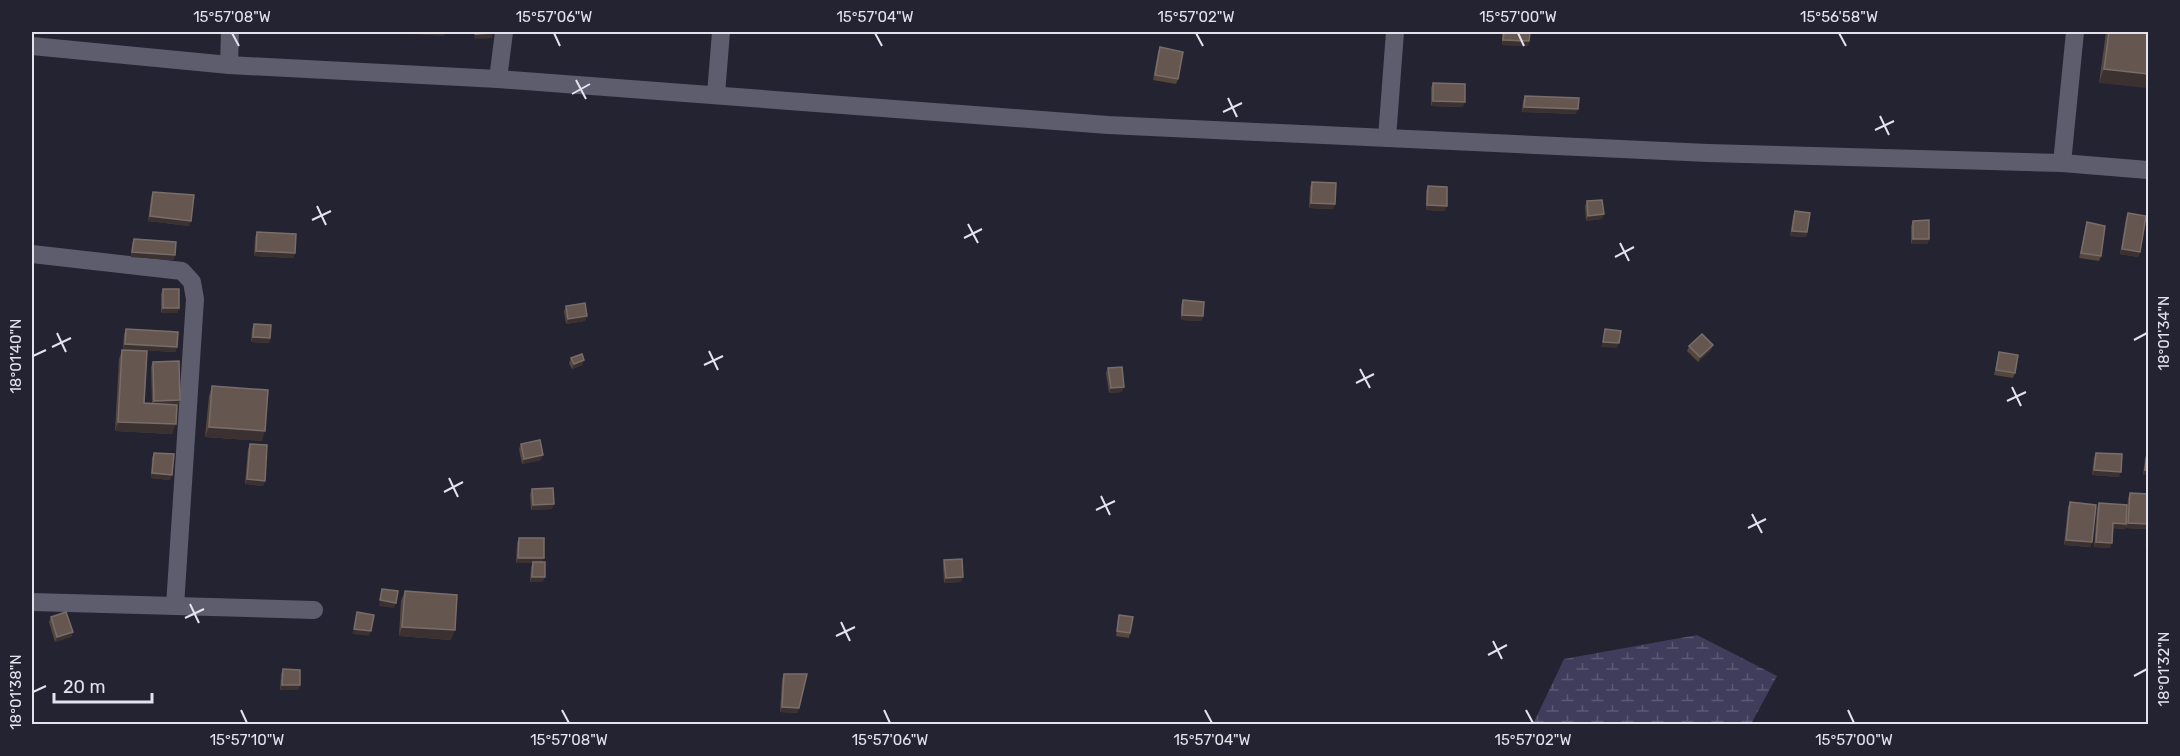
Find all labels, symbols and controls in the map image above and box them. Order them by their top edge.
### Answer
text: 15°57'08"W [193,8,271,26]
text: 15°57'06"W [516,8,592,26]
text: 15°57'04"W [836,8,914,26]
text: 15°57'02"W [1158,8,1234,26]
text: 15°57'00"W [1479,8,1557,26]
text: 15°56'58"W [1800,8,1878,26]
text: 18°01'34"N [2155,295,2173,371]
text: 18°01'40"N [7,318,25,394]
text: 18°01'32"N [2155,632,2173,706]
text: 18°01'38"N [7,654,25,730]
scale bar [54,666,152,704]
text: 20 m [63,676,105,698]
text: 15°57'10"W [210,731,284,749]
text: 15°57'08"W [530,731,608,749]
text: 15°57'06"W [852,731,928,749]
text: 15°57'04"W [1173,731,1251,749]
text: 15°57'02"W [1495,731,1571,749]
text: 15°57'00"W [1815,731,1893,749]

